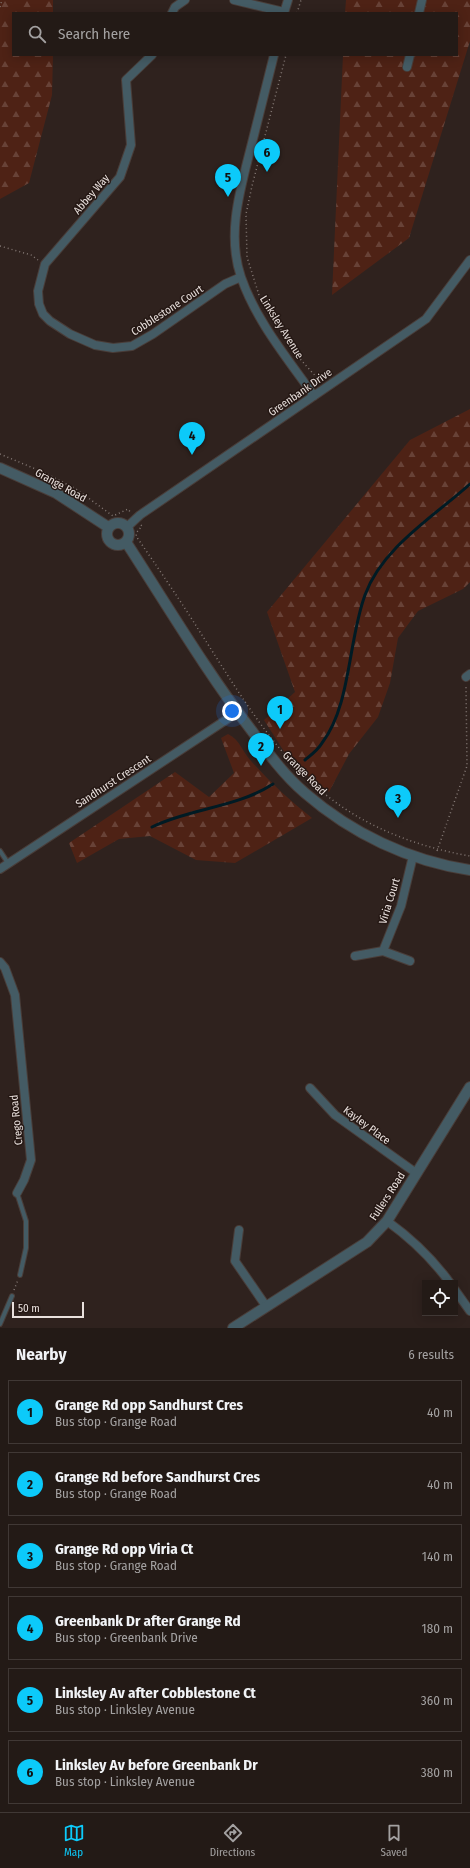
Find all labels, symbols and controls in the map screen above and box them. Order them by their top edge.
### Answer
search box [12,12,458,56]
icon: search [26,23,48,45]
text: Search here [58,25,130,43]
pin: 6 [254,139,280,172]
pin: 5 [215,164,241,197]
street label: Abbey Way [71,172,112,217]
street label: Cobblestone Court [129,282,206,339]
street label: Linksley Avenue [257,293,306,361]
street label: Greenbank Drive [266,366,335,419]
pin: 4 [179,422,205,455]
street label: Grange Road [33,466,89,505]
pin: 1 [267,696,293,729]
your location [222,701,242,721]
pin: 2 [248,733,274,766]
street label: Grange Road [280,749,329,798]
street label: Sandhurst Crescent [73,752,154,811]
pin: 3 [385,785,411,818]
street label: Viria Court [376,876,403,926]
street label: Crego Road [7,1094,26,1146]
street label: Kayley Place [341,1104,393,1147]
street label: Fullers Road [367,1170,408,1223]
map controls [422,1280,458,1316]
button: locate [422,1280,458,1316]
scale bar [12,1300,84,1319]
text: 50 m [18,1302,40,1315]
text: Nearby [16,1344,67,1365]
text: 6 results [408,1347,454,1362]
text: Grange Rd opp Sandhurst Cres [55,1396,243,1414]
text: 1 [27,1405,33,1420]
text: 40 m [427,1405,453,1420]
text: Bus stop · Grange Road [55,1414,177,1429]
text: Grange Rd before Sandhurst Cres [55,1468,260,1486]
text: 2 [27,1477,33,1492]
text: 40 m [427,1477,453,1492]
text: Bus stop · Grange Road [55,1486,177,1501]
text: Grange Rd opp Viria Ct [55,1540,193,1558]
text: 3 [27,1549,33,1564]
text: 140 m [422,1549,453,1564]
text: Bus stop · Grange Road [55,1558,177,1573]
text: Greenbank Dr after Grange Rd [55,1612,241,1630]
text: 4 [27,1621,33,1636]
text: 180 m [422,1621,453,1636]
text: Bus stop · Greenbank Drive [55,1630,198,1645]
text: Linksley Av after Cobblestone Ct [55,1684,256,1702]
text: 5 [27,1693,33,1708]
text: 360 m [421,1693,453,1708]
text: Bus stop · Linksley Avenue [55,1702,195,1717]
text: Linksley Av before Greenbank Dr [55,1756,258,1774]
text: 6 [27,1765,33,1780]
text: 380 m [421,1765,453,1780]
text: Bus stop · Linksley Avenue [55,1774,195,1789]
tab: Map [63,1822,85,1859]
tab: Directions [210,1822,255,1859]
tab: Saved [381,1822,407,1859]

